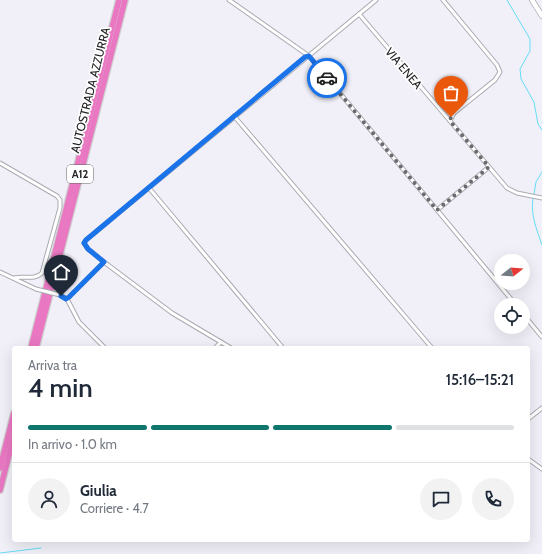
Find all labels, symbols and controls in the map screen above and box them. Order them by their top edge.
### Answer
street label: AUTOSTRADA AZZURRA [67,25,113,154]
street label: VIA ENEA [382,44,426,92]
courier [307,58,347,98]
icon: car [316,67,338,89]
pin [434,76,468,117]
icon: bag [440,82,462,104]
road number: A12 [67,165,93,183]
north arrow [494,254,530,290]
map controls [494,254,530,334]
pin [44,255,78,296]
icon: home [50,261,72,283]
button: locate [494,298,530,334]
text: Arriva tra [28,357,77,373]
text: 15:16–15:21 [446,371,514,389]
text: 4 min [28,372,93,404]
text: In arrivo · 1.0 km [28,436,117,452]
button: person [28,478,70,520]
button: chat [420,478,462,520]
button: phone [472,478,514,520]
text: Giulia [80,482,117,500]
text: Corriere · 4.7 [80,500,149,516]

